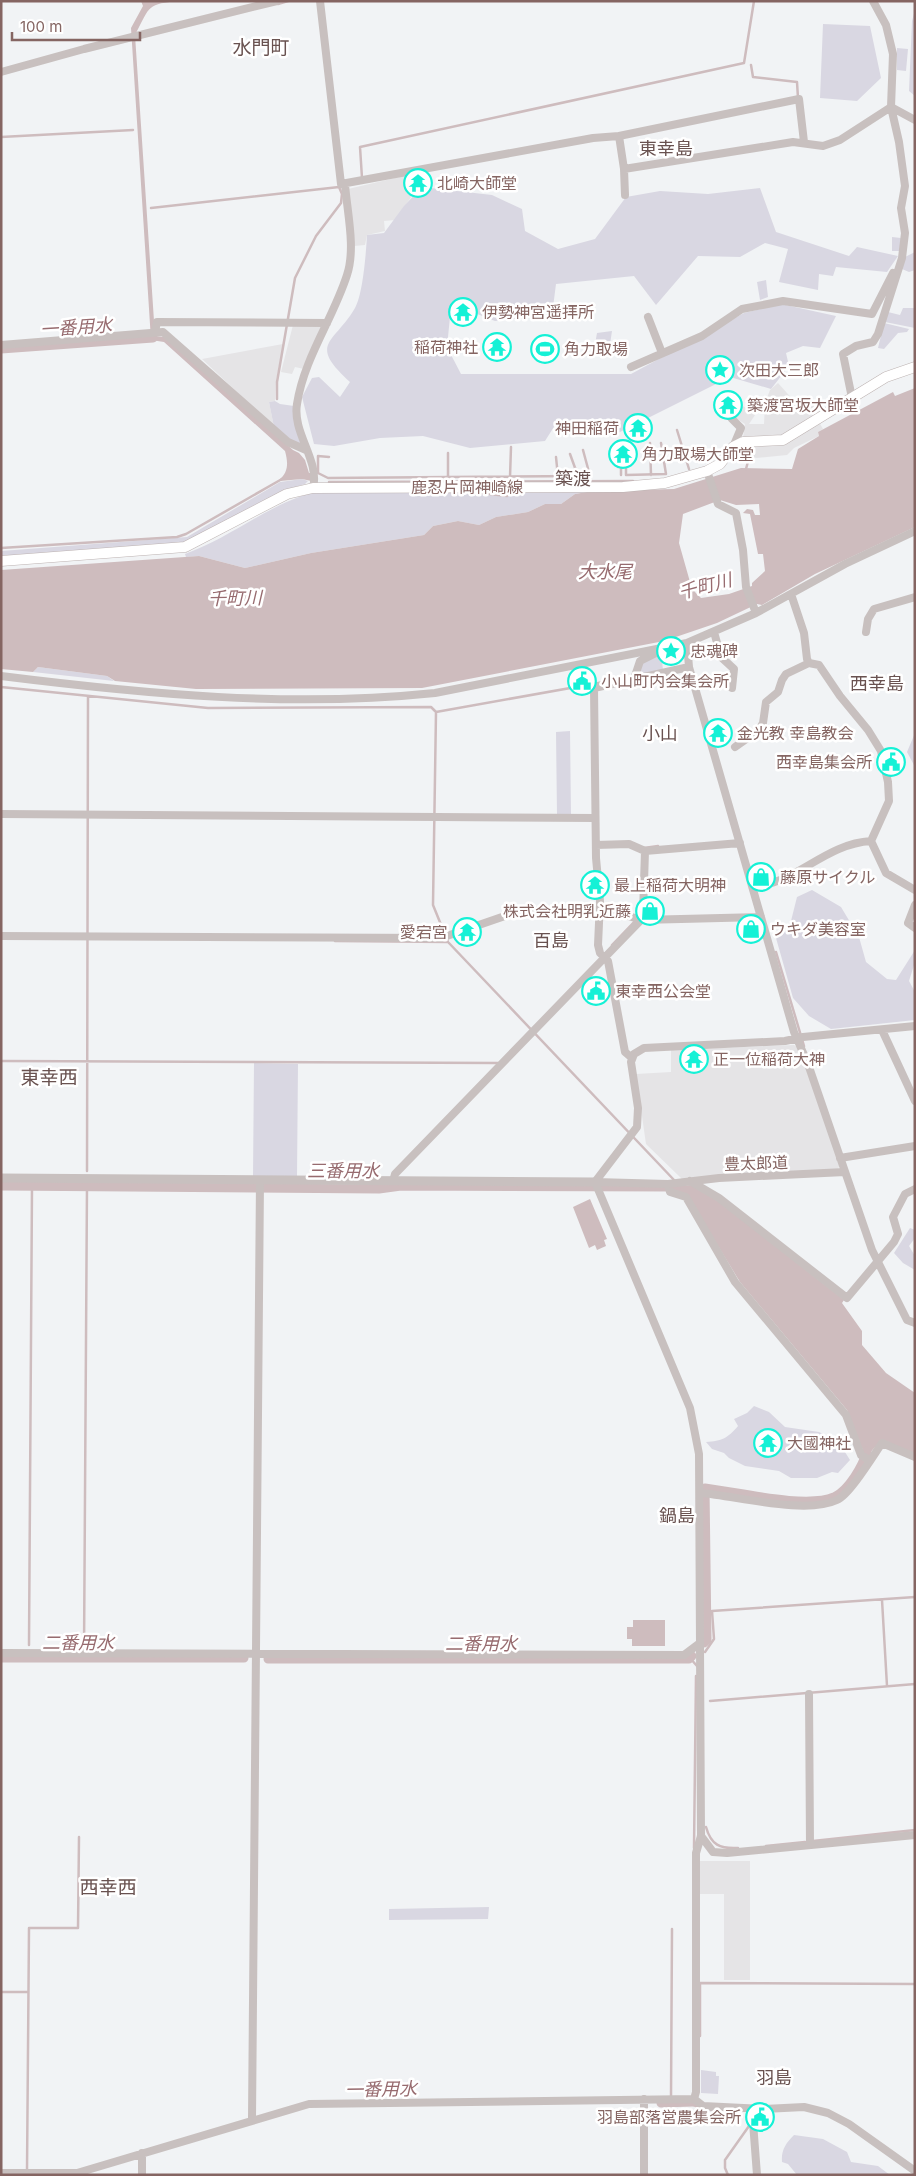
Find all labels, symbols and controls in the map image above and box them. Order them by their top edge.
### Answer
scale bar [12,10,140,42]
text: 100 m [20,17,62,36]
district label: 水門町 [232,36,290,59]
district label: 東幸島 [639,138,693,159]
temple icon: 北崎大師堂 [403,168,433,198]
place label: 北崎大師堂 [437,173,517,193]
temple icon: 伊勢神宮遥拝所 [448,297,478,327]
place label: 伊勢神宮遥拝所 [482,302,594,322]
water label: 一番用水 [39,314,115,340]
temple icon: 稲荷神社 [482,332,512,362]
sports icon: 角力取場 [530,334,560,364]
place label: 稲荷神社 [414,337,478,357]
place label: 角力取場 [564,339,628,359]
place icon: 次田大三郎 [705,355,735,385]
place label: 次田大三郎 [739,360,819,380]
temple icon: 築渡宮坂大師堂 [713,390,743,420]
place label: 築渡宮坂大師堂 [747,395,859,415]
temple icon: 神田稲荷 [623,413,653,443]
place label: 神田稲荷 [555,418,619,438]
temple icon: 角力取場大師堂 [608,439,638,469]
place label: 角力取場大師堂 [642,444,754,464]
district label: 築渡 [555,468,591,489]
street label: 鹿忍片岡神崎線 [411,477,523,497]
water label: 大水尾 [578,561,634,582]
water label: 千町川 [676,568,736,603]
water label: 千町川 [208,587,264,609]
place icon: 忠魂碑 [656,636,686,666]
place label: 忠魂碑 [690,641,738,661]
public building icon: 小山町内会集会所 [567,666,597,696]
place label: 小山町内会集会所 [601,671,729,691]
district label: 西幸島 [850,673,904,694]
temple icon: 金光教 幸島教会 [703,718,733,748]
district label: 小山 [642,723,678,744]
place label: 金光教 幸島教会 [737,723,854,743]
public building icon: 西幸島集会所 [876,747,906,777]
place label: 西幸島集会所 [776,752,872,772]
shop icon: 藤原サイクル [746,862,776,892]
place label: 藤原サイクル [780,867,875,887]
temple icon: 最上稲荷大明神 [580,870,610,900]
place label: 最上稲荷大明神 [614,875,726,895]
shop icon: 株式会社明乳近藤 [635,896,665,926]
place label: 株式会社明乳近藤 [503,901,631,921]
shop icon: ウキダ美容室 [736,914,766,944]
temple icon: 愛宕宮 [452,917,482,947]
place label: ウキダ美容室 [770,919,866,939]
place label: 愛宕宮 [400,922,448,942]
district label: 百島 [533,930,569,951]
public building icon: 東幸西公会堂 [581,976,611,1006]
place label: 東幸西公会堂 [615,981,711,1001]
temple icon: 正一位稲荷大神 [679,1044,709,1074]
place label: 正一位稲荷大神 [713,1049,825,1069]
district label: 東幸西 [20,1066,78,1089]
street label: 豊太郎道 [724,1152,788,1174]
water label: 三番用水 [307,1160,381,1181]
temple icon: 大國神社 [753,1428,783,1458]
place label: 大國神社 [787,1433,851,1453]
district label: 鍋島 [659,1505,695,1526]
water label: 二番用水 [42,1632,116,1653]
water label: 二番用水 [445,1633,519,1654]
district label: 西幸西 [79,1876,137,1899]
district label: 羽島 [756,2067,792,2088]
water label: 一番用水 [345,2078,419,2100]
public building icon: 羽島部落営農集会所 [745,2102,775,2132]
place label: 羽島部落営農集会所 [597,2107,741,2127]

